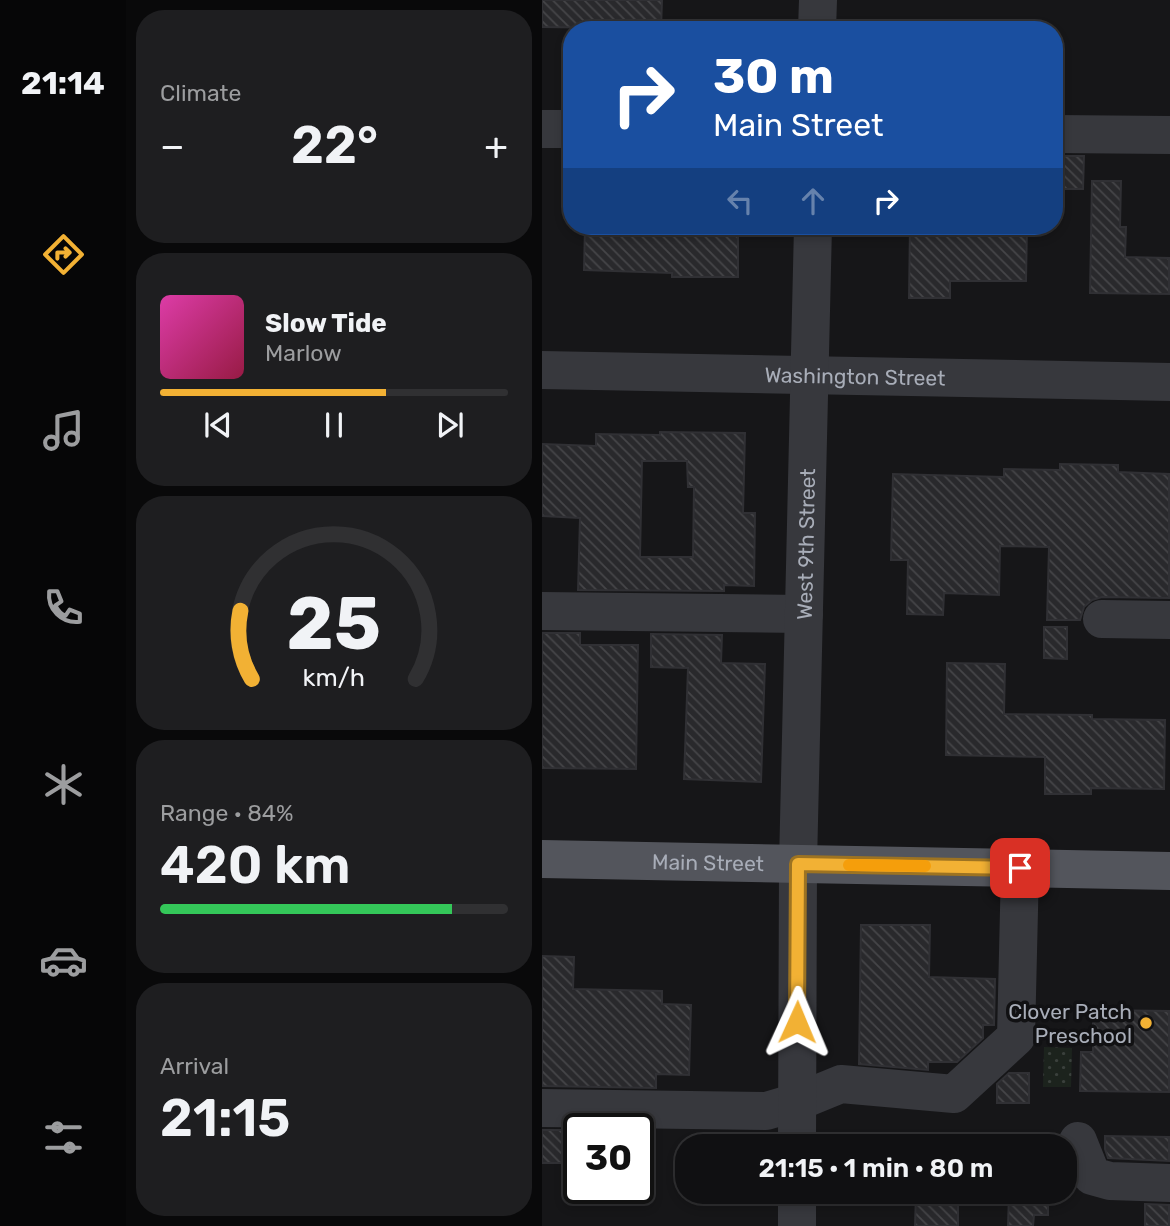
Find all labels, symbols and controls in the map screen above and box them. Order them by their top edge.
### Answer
text: 30 m [713,47,834,105]
icon: right [598,49,689,140]
text: 21:14 [21,64,105,102]
text: Climate [160,79,241,107]
text: Main Street [713,106,884,144]
text: 22° [291,114,378,176]
text: − [160,123,185,169]
text: + [484,123,508,169]
icon: left [721,182,759,220]
icon: ahead [794,182,832,220]
icon: right [867,182,905,220]
icon: directions [39,230,88,279]
text: Slow Tide [265,308,387,339]
text: Marlow [265,339,342,367]
street label: Washington Street [764,362,946,390]
icon: music [39,406,88,455]
icon: previous [199,406,237,444]
icon: pause [315,406,353,444]
icon: next [431,406,469,444]
street label: West 9th Street [791,468,820,620]
text: 25 [287,581,381,667]
icon: phone [39,583,88,632]
text: km/h [303,663,365,692]
icon: climate [39,760,88,809]
text: Range · 84% [160,799,294,827]
text: 420 km [160,834,351,896]
pin [990,838,1050,898]
street label: Main Street [652,849,764,876]
icon: arrive [1001,849,1039,887]
icon: car [39,936,88,985]
position arrow [760,985,834,1059]
place label: Clover Patch Preschool [1008,999,1132,1048]
marker: Clover Patch Preschool [1138,1015,1154,1031]
text: Arrival [160,1052,229,1080]
text: 21:15 [160,1087,290,1149]
icon: filters [39,1113,88,1162]
speed limit sign: 30 [563,1113,654,1204]
text: 21:15 · 1 min · 80 m [759,1153,993,1184]

